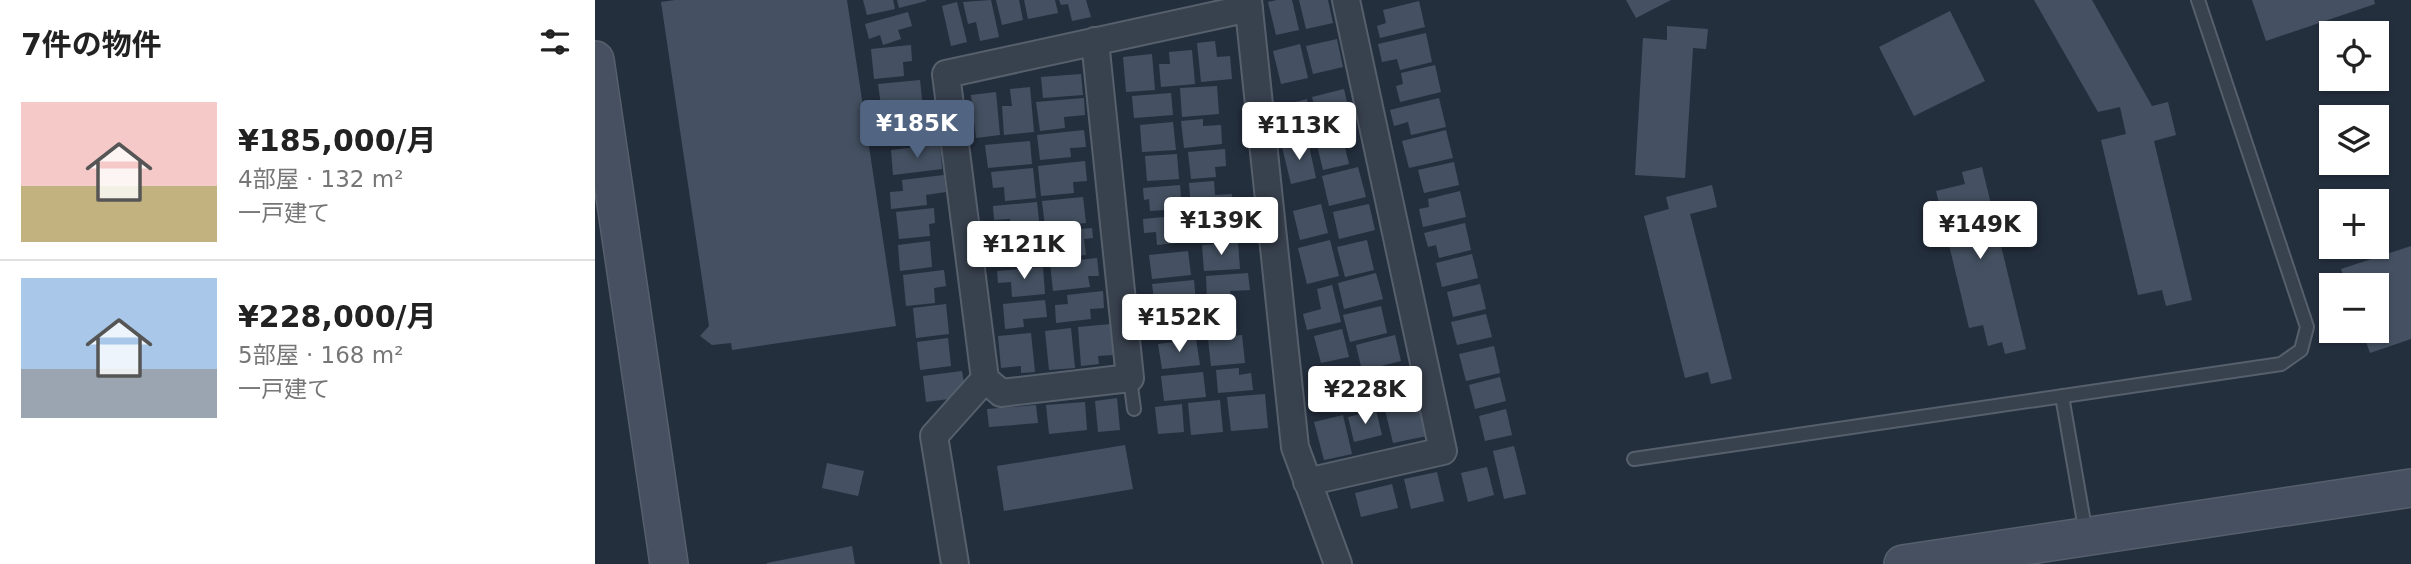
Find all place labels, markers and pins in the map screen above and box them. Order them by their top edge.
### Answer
pin: ¥185K [868,100,966,160]
pin: ¥113K [1250,102,1348,162]
pin: ¥139K [1172,198,1270,257]
pin: ¥149K [1931,202,2029,261]
pin: ¥121K [975,222,1073,281]
pin: ¥152K [1130,294,1228,354]
pin: ¥228K [1316,366,1414,426]

